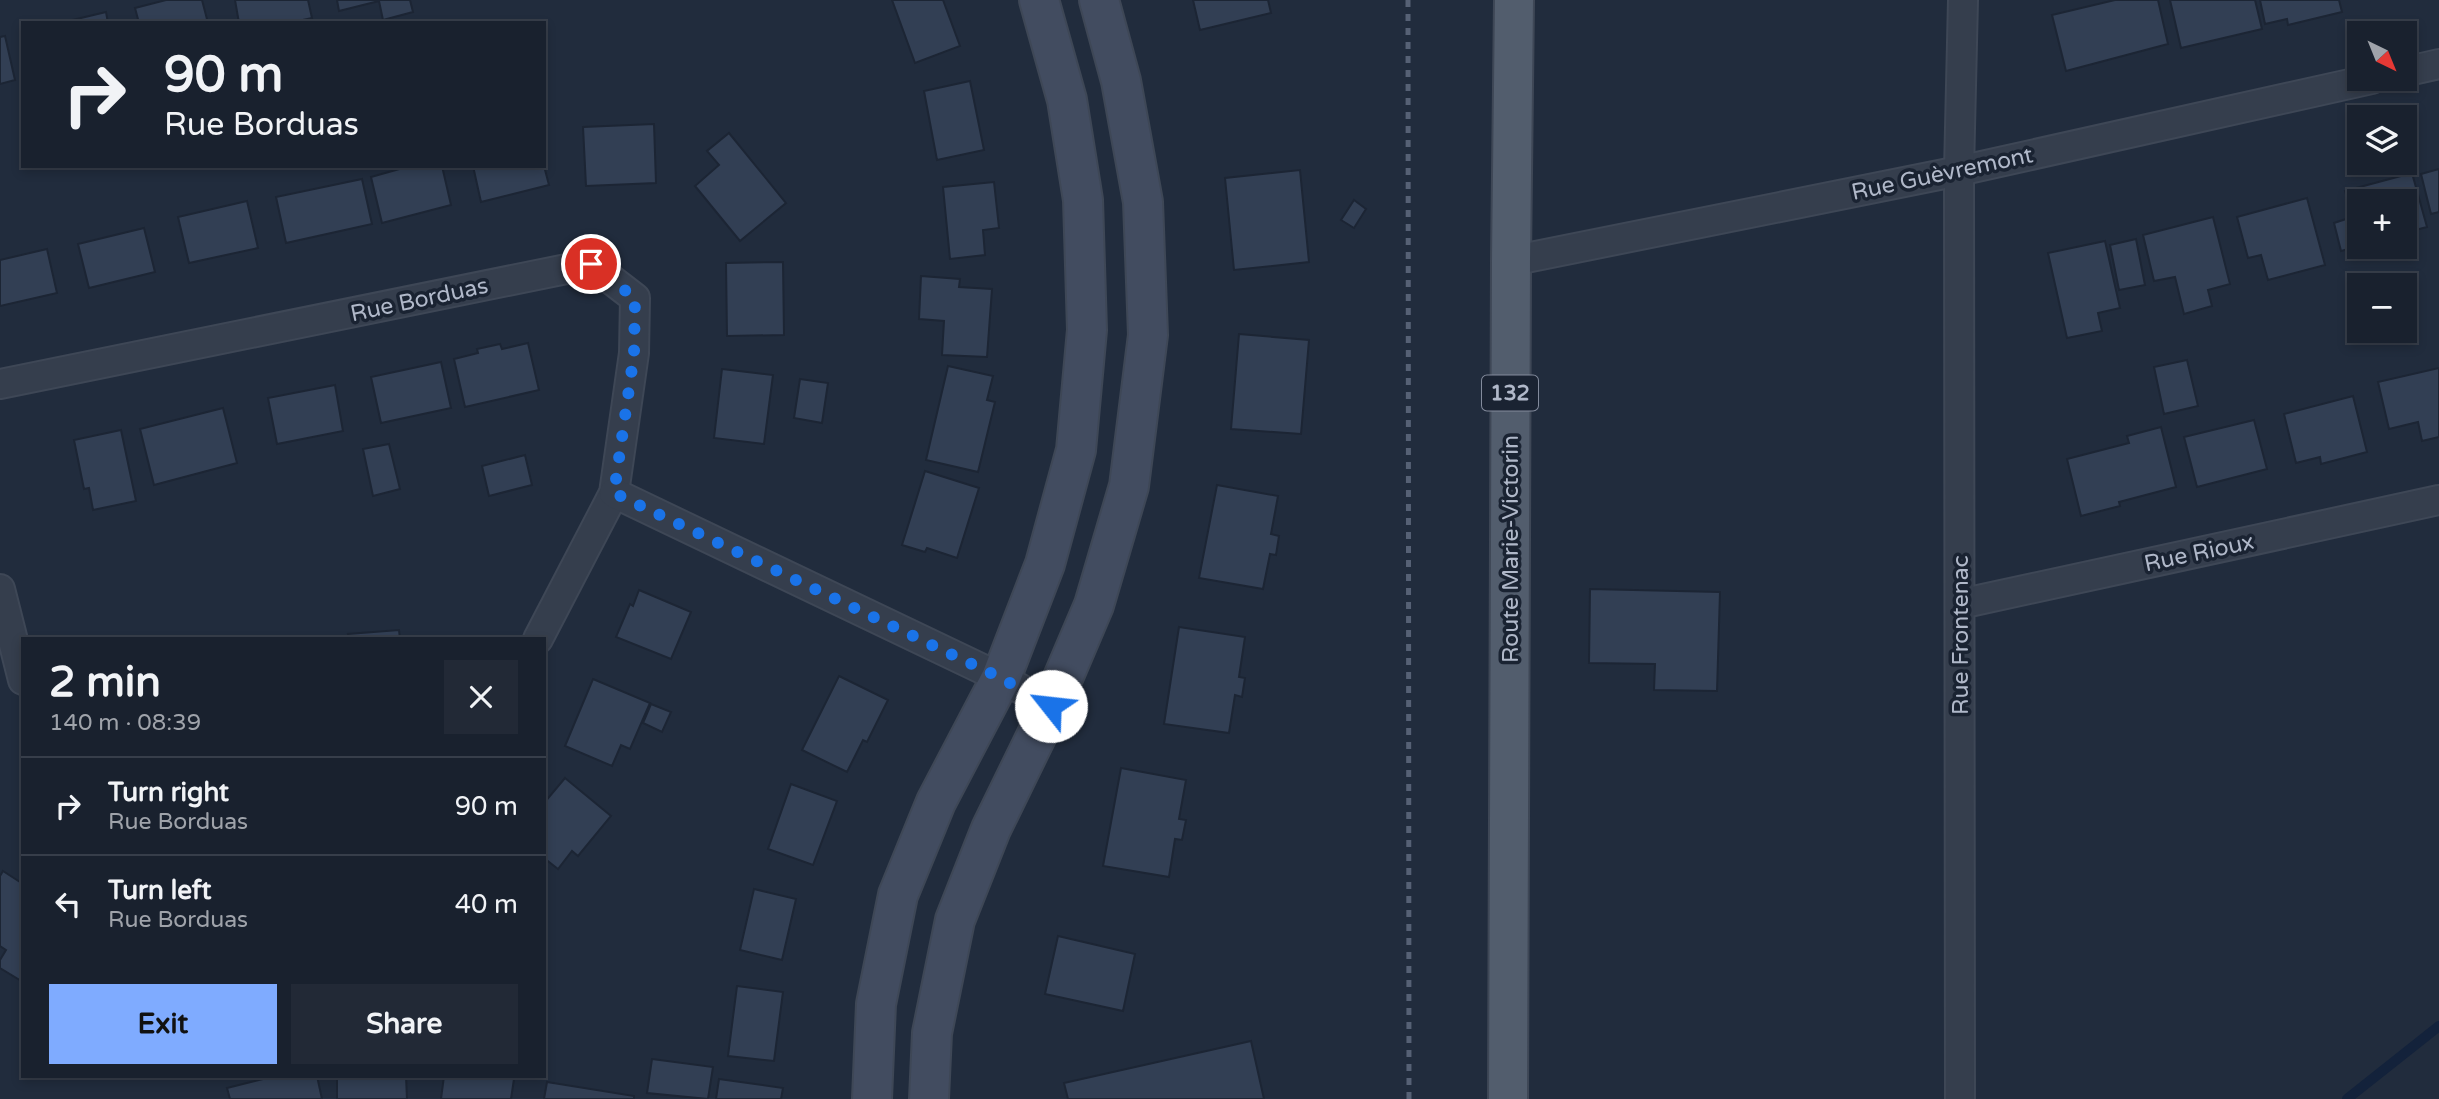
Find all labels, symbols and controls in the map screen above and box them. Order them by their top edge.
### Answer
north arrow [2347,21,2417,91]
map controls [2347,21,2417,343]
text: 90 m [164,46,283,105]
icon: right [49,49,140,140]
button: layers [2347,105,2417,175]
text: Rue Borduas [164,106,359,144]
street label: Rue Guèvremont [1849,141,2036,207]
button: + [2347,189,2417,259]
pin [561,234,621,294]
icon: arrive [572,245,610,283]
street label: Rue Borduas [348,272,491,328]
button: − [2347,273,2417,343]
road number: 132 [1482,376,1538,410]
street label: Route Marie-Victorin [1497,435,1525,663]
street label: Rue Rioux [2142,528,2257,578]
street label: Rue Frontenac [1947,555,1975,715]
text: 2 min [49,657,161,708]
button: close [444,660,518,734]
position arrow [1014,669,1088,743]
text: 140 m · 08:39 [49,709,201,737]
text: Turn right [108,777,229,808]
icon: right [49,787,87,825]
text: 90 m [455,791,518,822]
text: Rue Borduas [108,808,248,836]
text: Turn left [108,875,211,906]
icon: left [49,885,87,923]
text: 40 m [455,889,518,920]
text: Rue Borduas [108,906,248,934]
button: Exit [49,984,277,1064]
button: Share [291,984,518,1064]

